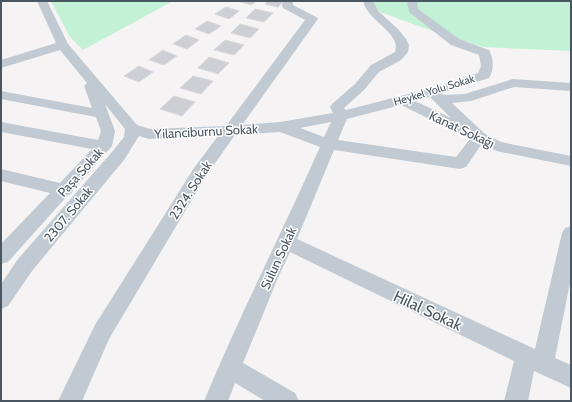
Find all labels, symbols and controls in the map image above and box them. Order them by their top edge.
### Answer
street label: Heykel Yolu Sokak [392,71,476,109]
street label: Kanat Sokağı [427,107,497,151]
street label: Yilanciburnu Sokak [153,120,258,142]
street label: Paşa Sokak [54,144,106,200]
street label: 2324. Sokak [165,158,215,222]
street label: 2307. Sokak [40,183,96,245]
street label: Sülun Sokak [257,224,299,292]
street label: Hilal Sokak [390,286,466,335]

